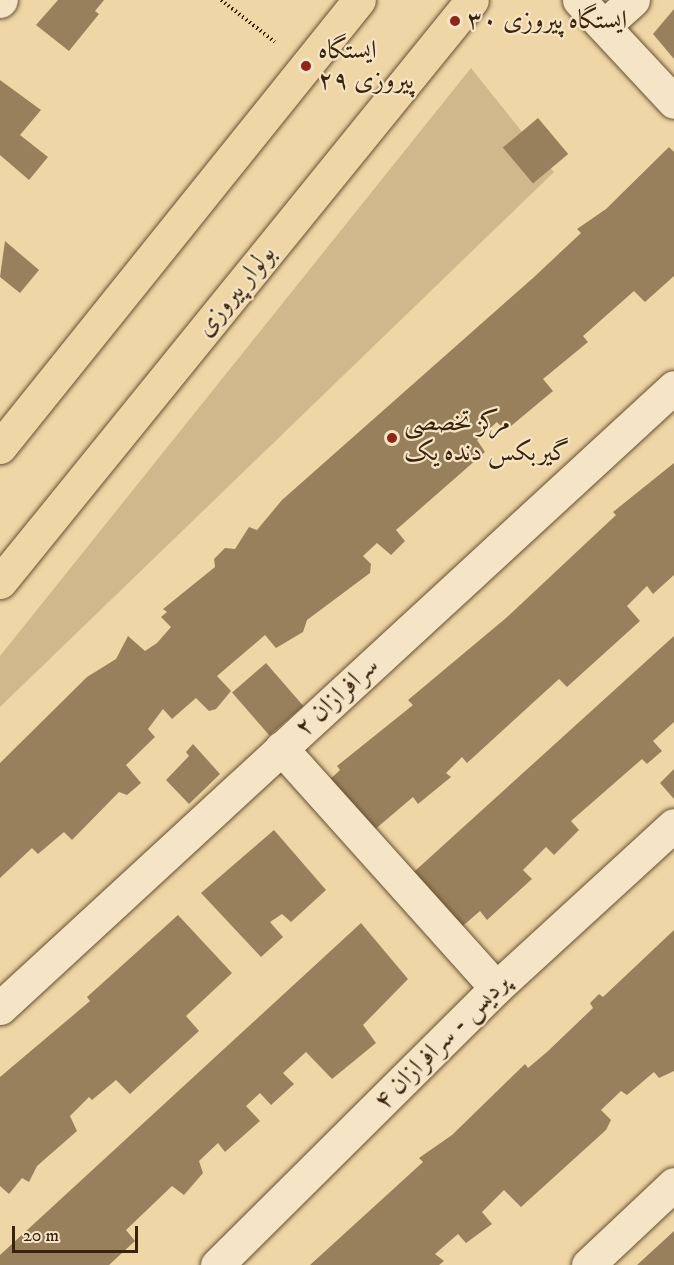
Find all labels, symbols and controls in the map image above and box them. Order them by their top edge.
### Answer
place label: ایستگاه پیروزی ۳۰ [467,5,627,37]
marker: ایستگاه پیروزی ۳۰ [448,14,462,28]
place label: ایستگاه پیروزی ۲۹ [318,35,414,96]
marker: ایستگاه پیروزی ۲۹ [299,59,313,73]
street label: بولوار پیروزی [190,239,282,343]
place label: مرکز تخصصی گیربکس دنده یک [404,407,570,468]
marker: مرکز تخصصی گیربکس دنده یک [385,431,399,445]
street label: سرافرازان ۲ [289,651,385,743]
street label: پردیس - سرافرازان ۴ [368,968,516,1116]
scale bar [15,1214,141,1252]
text: 20 m [23,1225,59,1247]

